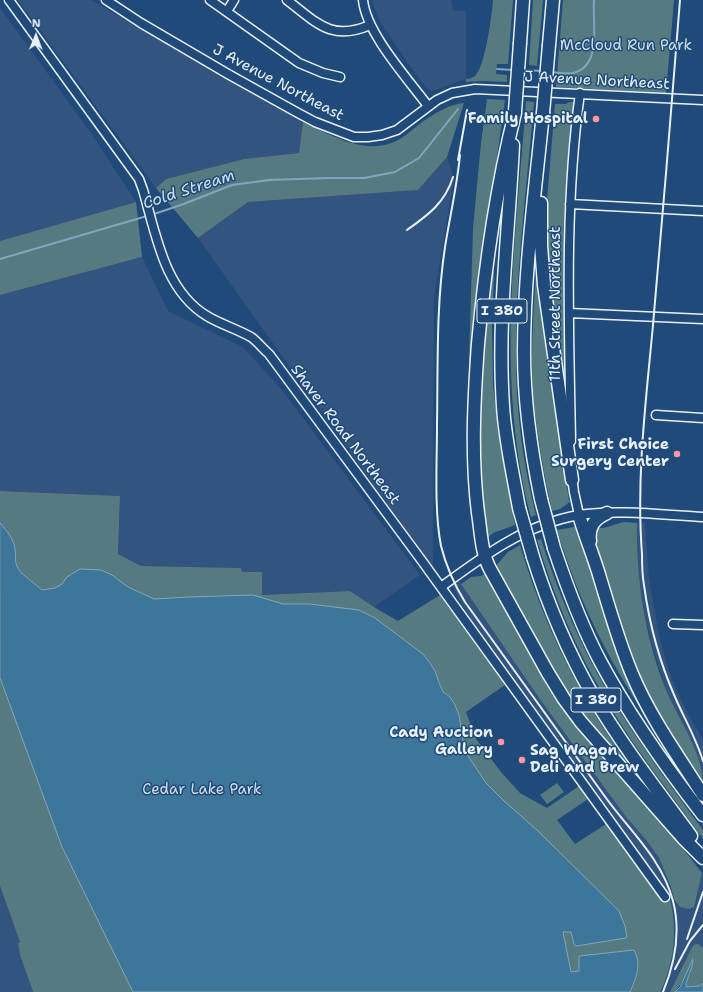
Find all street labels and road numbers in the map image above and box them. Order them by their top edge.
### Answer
street label: J Avenue Northeast [209,41,347,125]
street label: J Avenue Northeast [524,68,670,94]
street label: 11th Street Northeast [547,226,565,382]
road number: I 380 [477,299,527,323]
street label: Shaver Road Northeast [286,361,404,509]
road number: I 380 [571,688,621,712]

